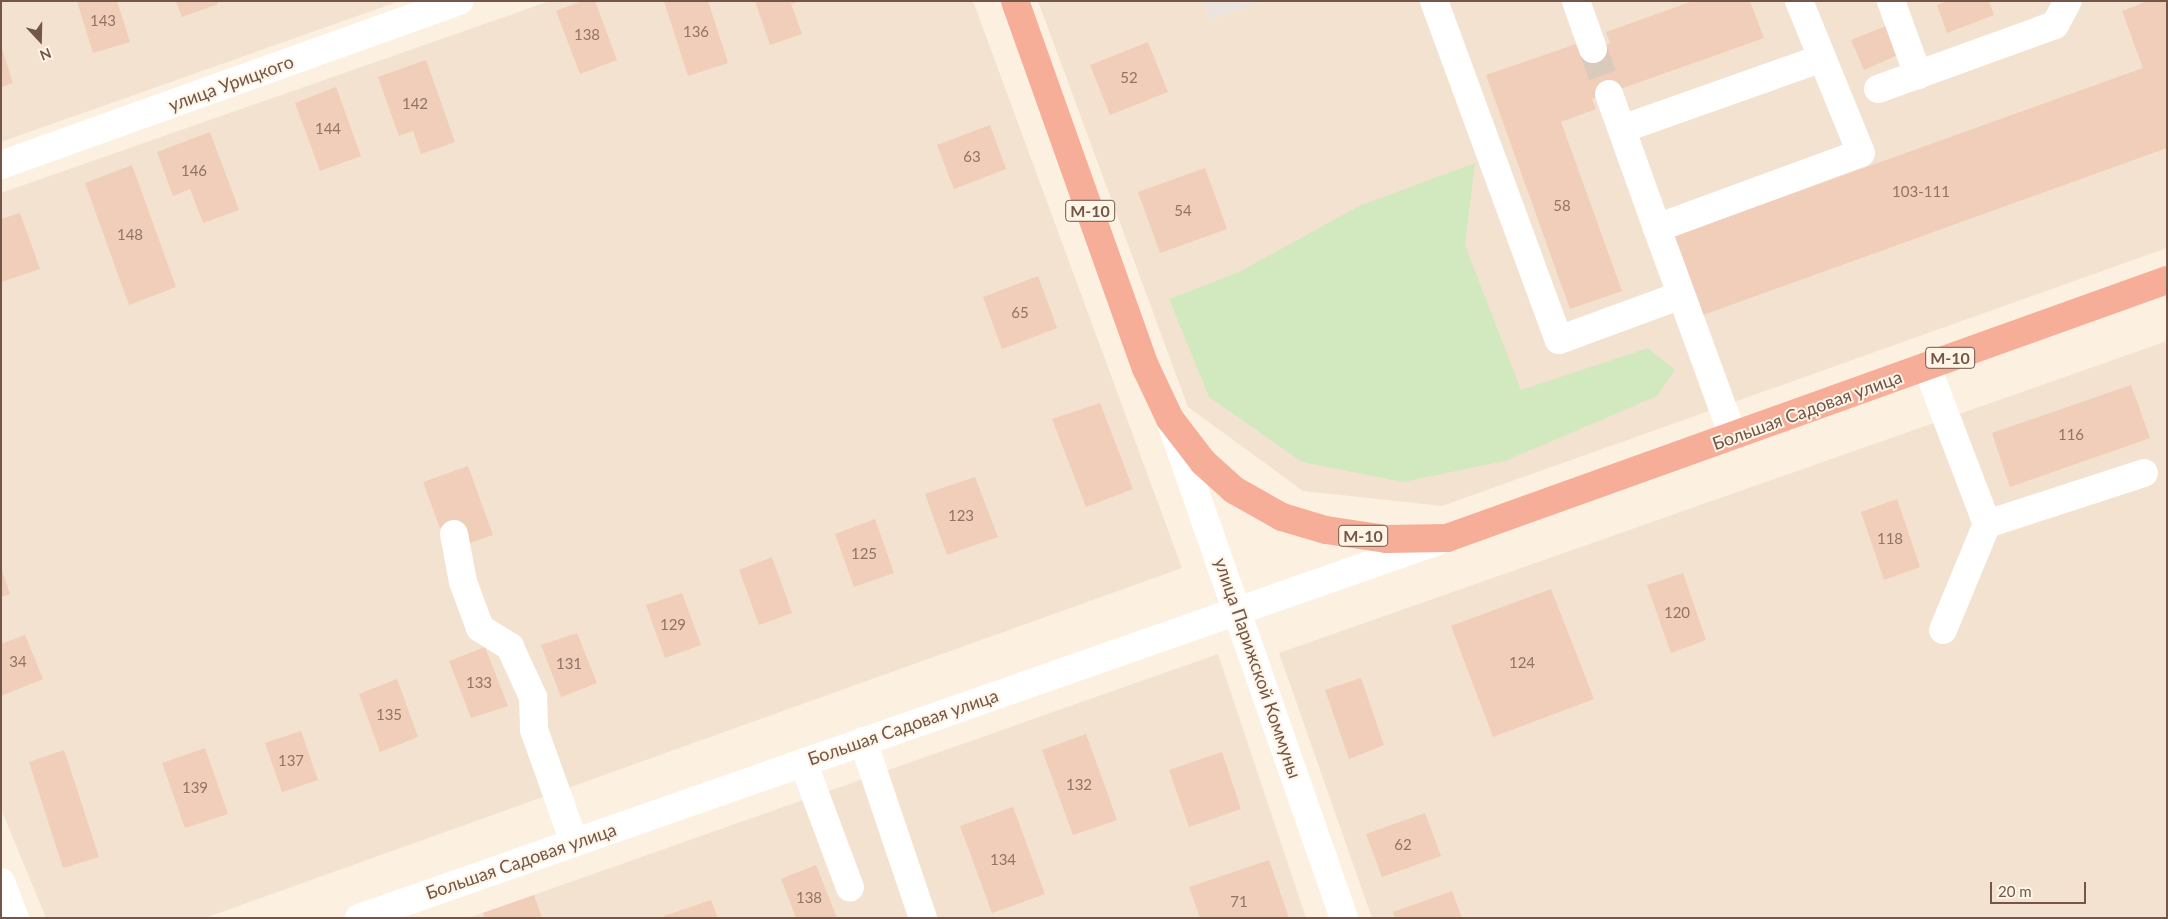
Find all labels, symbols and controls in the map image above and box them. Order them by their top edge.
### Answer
house number: 143 [90,12,116,30]
north arrow [15,15,65,65]
house number: 136 [683,23,709,41]
house number: 138 [574,26,600,44]
text: N [37,45,54,64]
street label: улица Урицкого [166,50,296,116]
house number: 52 [1120,69,1138,87]
house number: 142 [402,95,428,113]
house number: 144 [315,120,341,138]
house number: 63 [963,148,981,166]
house number: 146 [181,162,207,180]
house number: 103-111 [1892,183,1950,201]
house number: 58 [1553,197,1571,215]
road number: М-10 [1065,198,1115,225]
house number: 54 [1174,202,1192,220]
house number: 148 [117,226,143,244]
house number: 65 [1011,304,1029,322]
road number: М-10 [1925,344,1975,372]
street label: Большая Садовая улица [1709,366,1905,454]
house number: 116 [2058,426,2084,444]
house number: 123 [948,507,974,525]
road number: М-10 [1338,522,1388,550]
house number: 118 [1877,530,1903,548]
house number: 125 [851,545,877,563]
street label: улица Парижской Коммуны [1210,555,1306,781]
house number: 120 [1664,604,1690,622]
house number: 129 [660,616,686,634]
house number: 34 [9,653,27,671]
house number: 124 [1509,654,1535,672]
house number: 131 [556,655,582,673]
house number: 133 [466,674,492,692]
street label: Большая Садовая улица [805,684,1001,770]
house number: 135 [376,706,402,724]
house number: 137 [278,752,304,770]
house number: 132 [1066,776,1092,794]
house number: 139 [182,779,208,797]
street label: Большая Садовая улица [423,818,619,904]
house number: 62 [1394,836,1412,854]
house number: 134 [990,851,1016,869]
scale bar [1993,872,2089,904]
text: 20 m [1998,882,2032,900]
house number: 138 [796,889,822,907]
house number: 71 [1230,893,1248,911]

